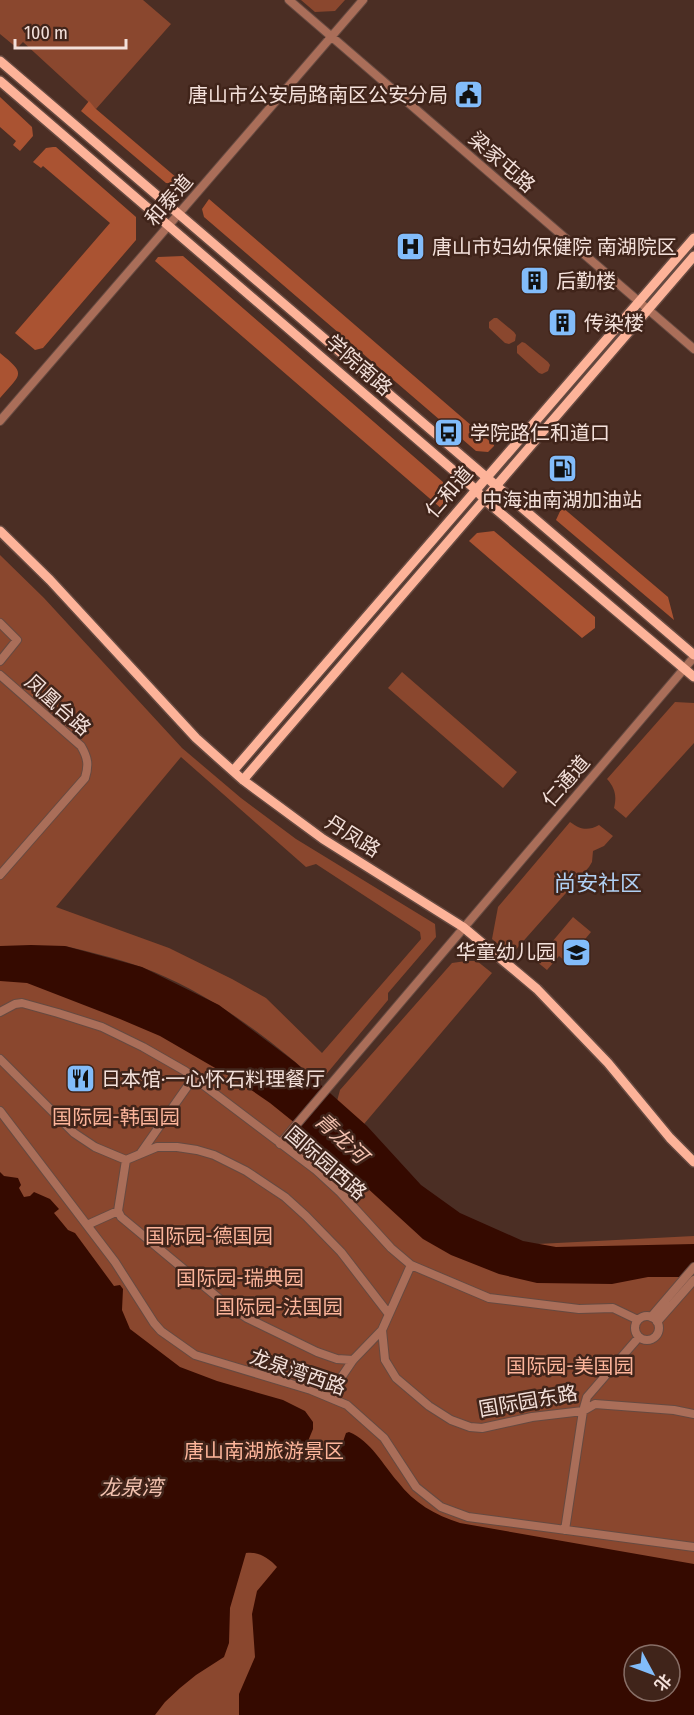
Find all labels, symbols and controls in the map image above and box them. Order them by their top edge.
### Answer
scale bar [15,12,126,50]
text: 100 m [24,22,68,44]
public building icon: 唐山市公安局路南区公安分局 [453,79,485,111]
place label: 唐山市公安局路南区公安分局 [188,83,448,107]
street label: 梁家屯路 [464,127,540,197]
street label: 和泰道 [140,169,198,231]
hospital icon: 唐山市妇幼保健院 南湖院区 [395,231,427,263]
place label: 唐山市妇幼保健院 南湖院区 [432,235,677,259]
building icon: 后勤楼 [519,265,551,297]
place label: 后勤楼 [556,269,616,293]
building icon: 传染楼 [547,307,579,339]
place label: 传染楼 [584,311,644,335]
street label: 学院南路 [321,330,397,400]
bus stop icon: 学院路仁和道口 [433,417,465,449]
place label: 学院路仁和道口 [470,421,610,445]
fuel station icon: 中海油南湖加油站 [546,453,578,485]
street label: 仁和道 [420,461,478,523]
place label: 中海油南湖加油站 [482,488,642,512]
street label: 凤凰台路 [20,669,96,741]
street label: 仁通道 [537,750,595,812]
street label: 丹凤路 [321,810,385,862]
district label: 尚安社区 [554,870,642,897]
school or university icon: 华童幼儿园 [561,936,593,968]
place label: 华童幼儿园 [456,940,556,964]
restaurant icon: 日本馆·一心怀石料理餐厅 [64,1063,96,1095]
place label: 日本馆·一心怀石料理餐厅 [101,1067,325,1091]
park label: 国际园-韩国园 [52,1105,180,1129]
water label: 青龙河 [309,1107,376,1172]
street label: 国际园西路 [280,1121,372,1205]
park label: 国际园-德国园 [145,1224,273,1248]
park label: 国际园-瑞典园 [176,1266,304,1290]
park label: 国际园-法国园 [215,1295,343,1319]
street label: 龙泉湾西路 [247,1344,349,1400]
park label: 国际园-美国园 [506,1354,634,1378]
street label: 国际园东路 [477,1380,579,1422]
park label: 唐山南湖旅游景区 [184,1439,344,1463]
water label: 龙泉湾 [100,1475,165,1501]
north arrow [622,1643,682,1703]
text: 北 [651,1670,675,1695]

